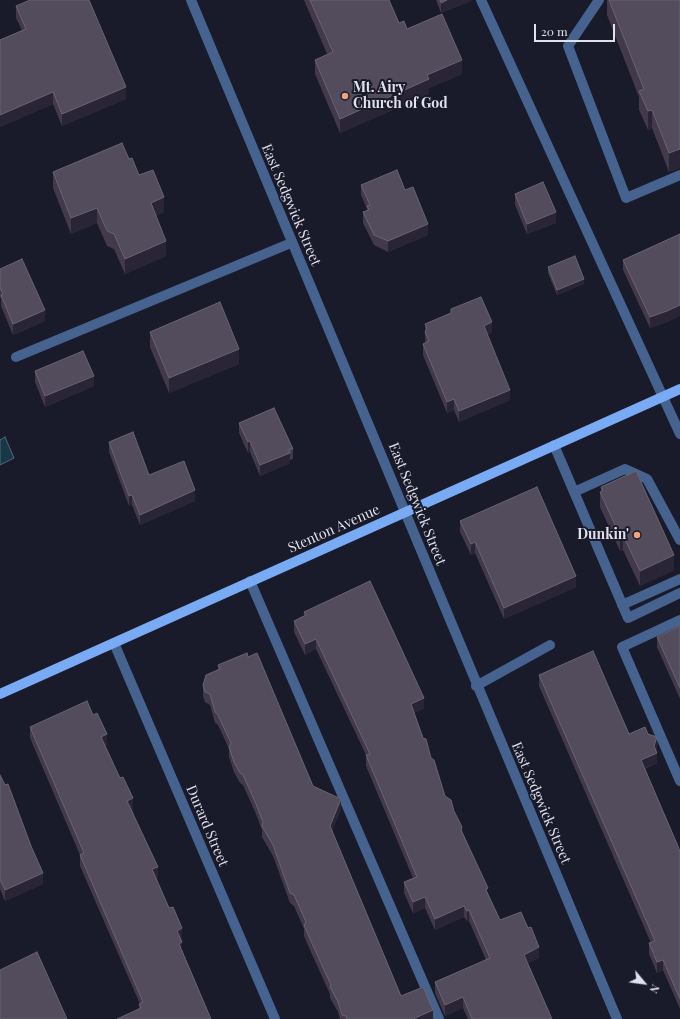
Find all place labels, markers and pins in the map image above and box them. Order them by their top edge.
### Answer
place label: Mt. Airy Church of God [353,80,448,112]
marker: Mt. Airy Church of God [340,91,350,101]
place label: Dunkin' [577,527,629,543]
marker: Dunkin' [632,530,642,540]

